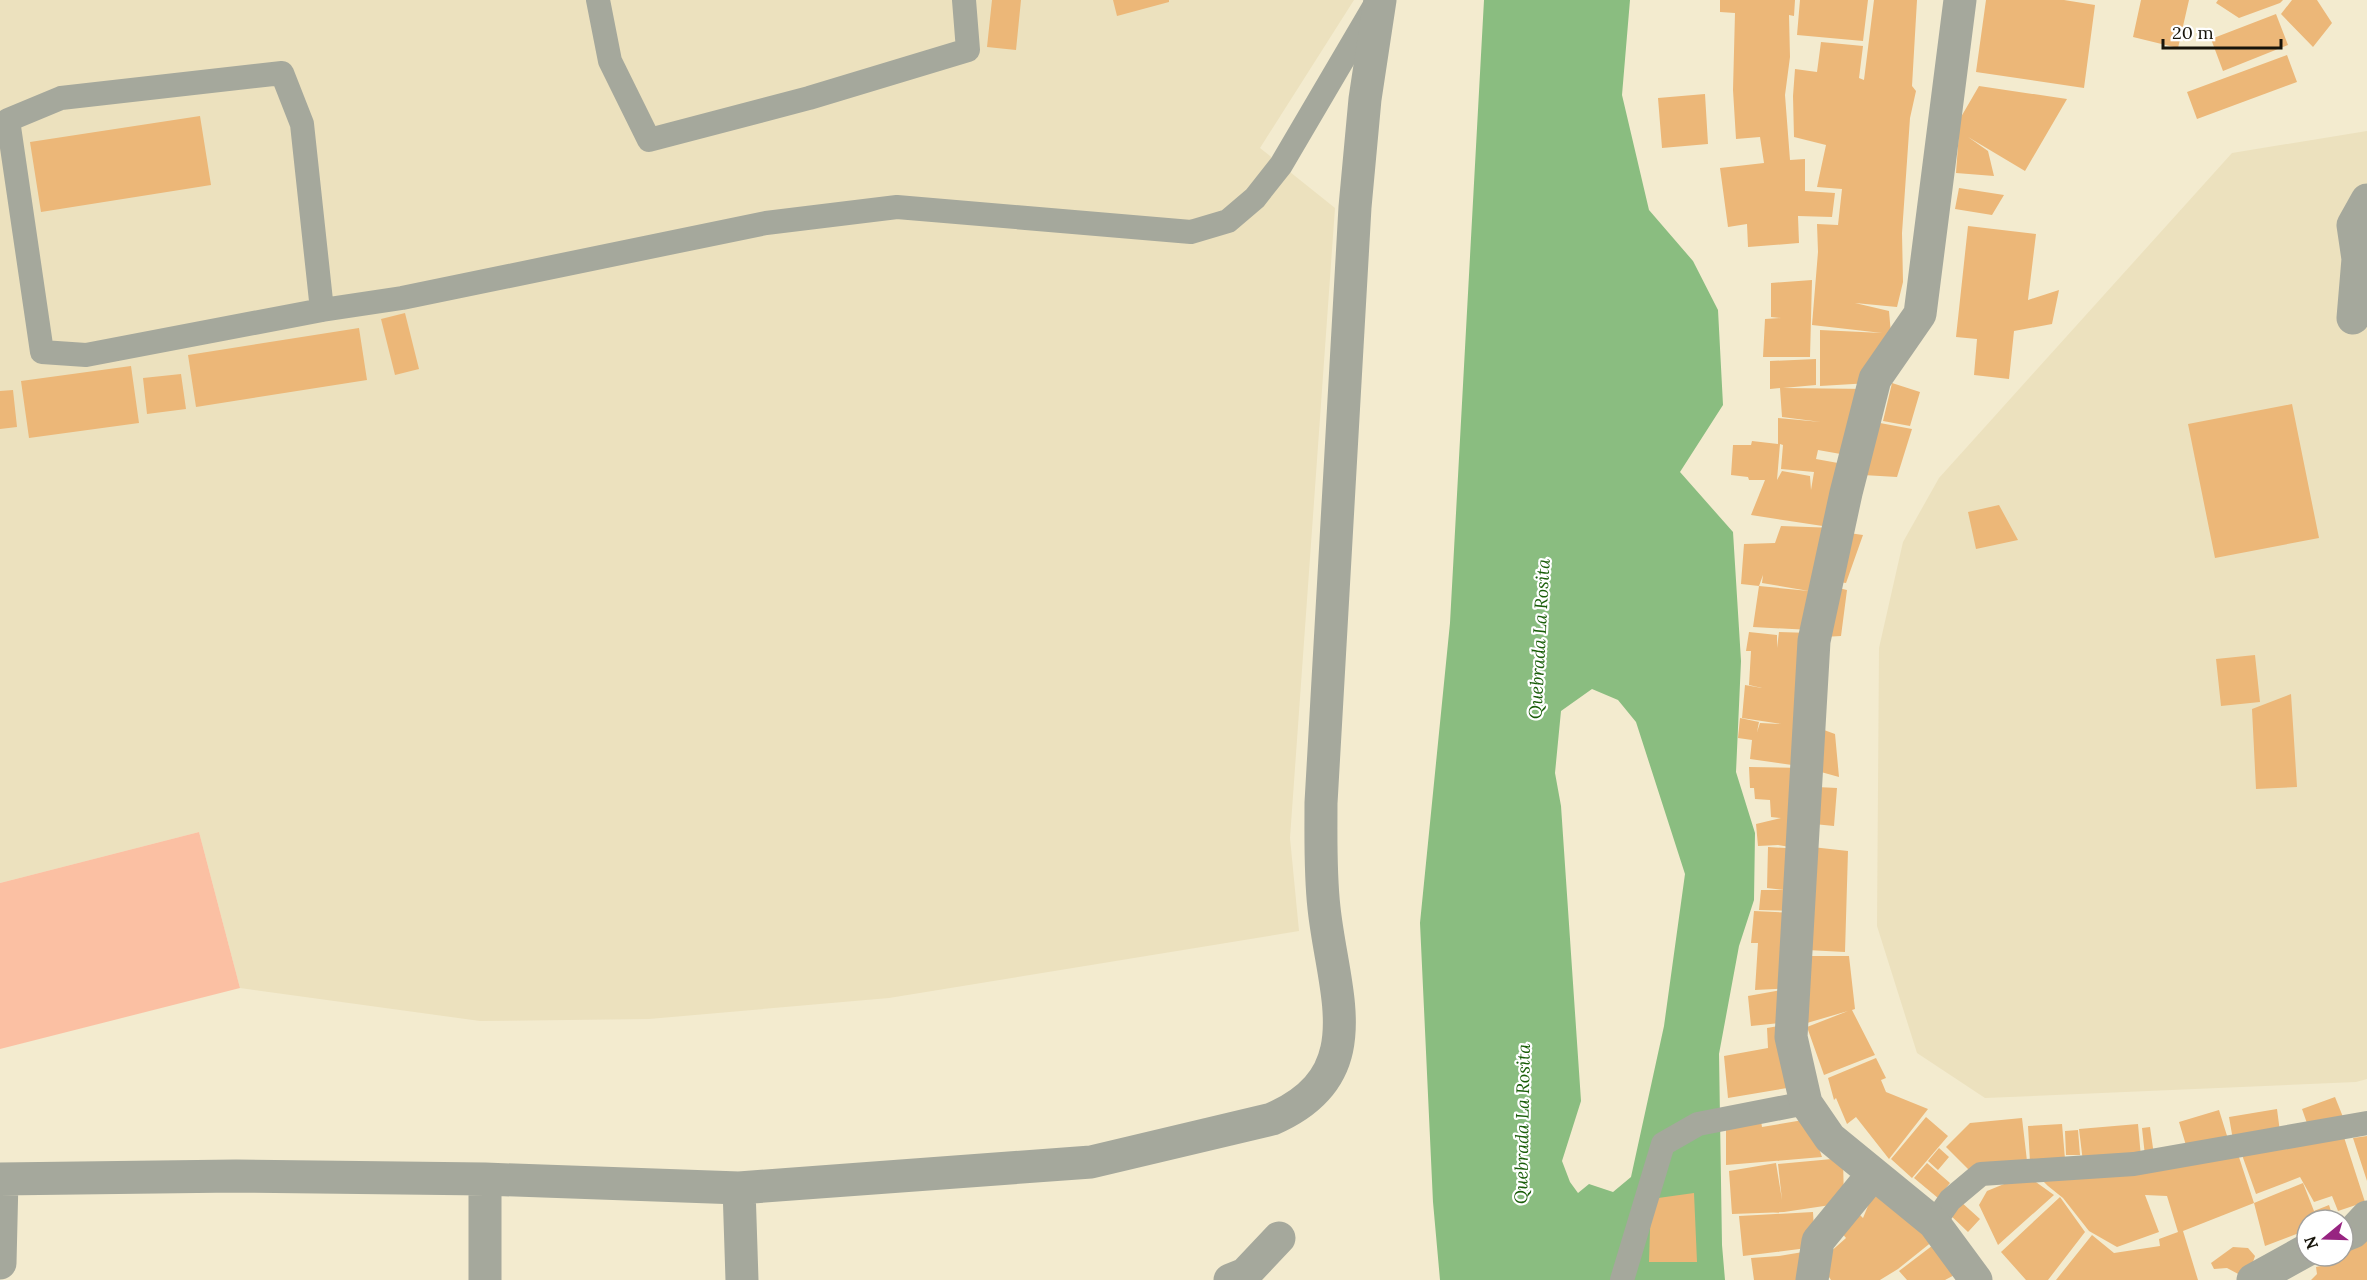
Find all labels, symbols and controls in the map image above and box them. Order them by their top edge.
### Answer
scale bar [2163,12,2282,50]
text: 20 m [2172,21,2214,44]
water label: Quebrada La Rosita [1523,558,1555,720]
water label: Quebrada La Rosita [1509,1043,1535,1204]
north arrow [2295,1208,2355,1268]
text: N [2299,1234,2322,1252]

